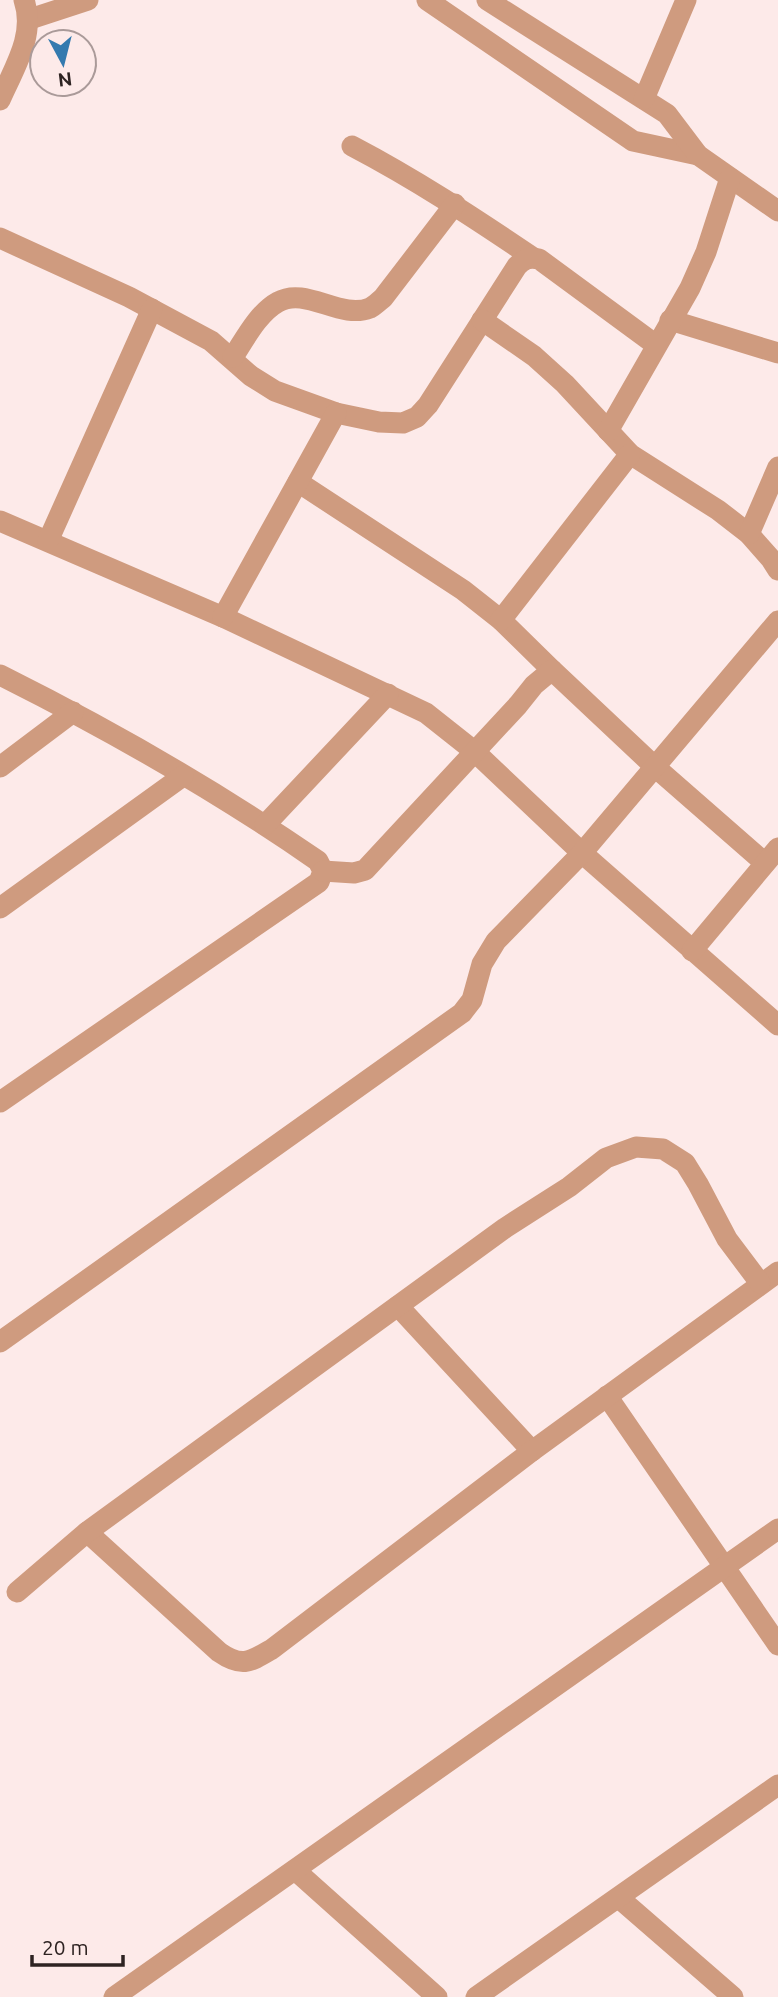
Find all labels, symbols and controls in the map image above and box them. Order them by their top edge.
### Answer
north arrow [28,28,98,98]
text: N [57,68,73,92]
scale bar [32,1924,122,1968]
text: 20 m [42,1935,89,1959]

